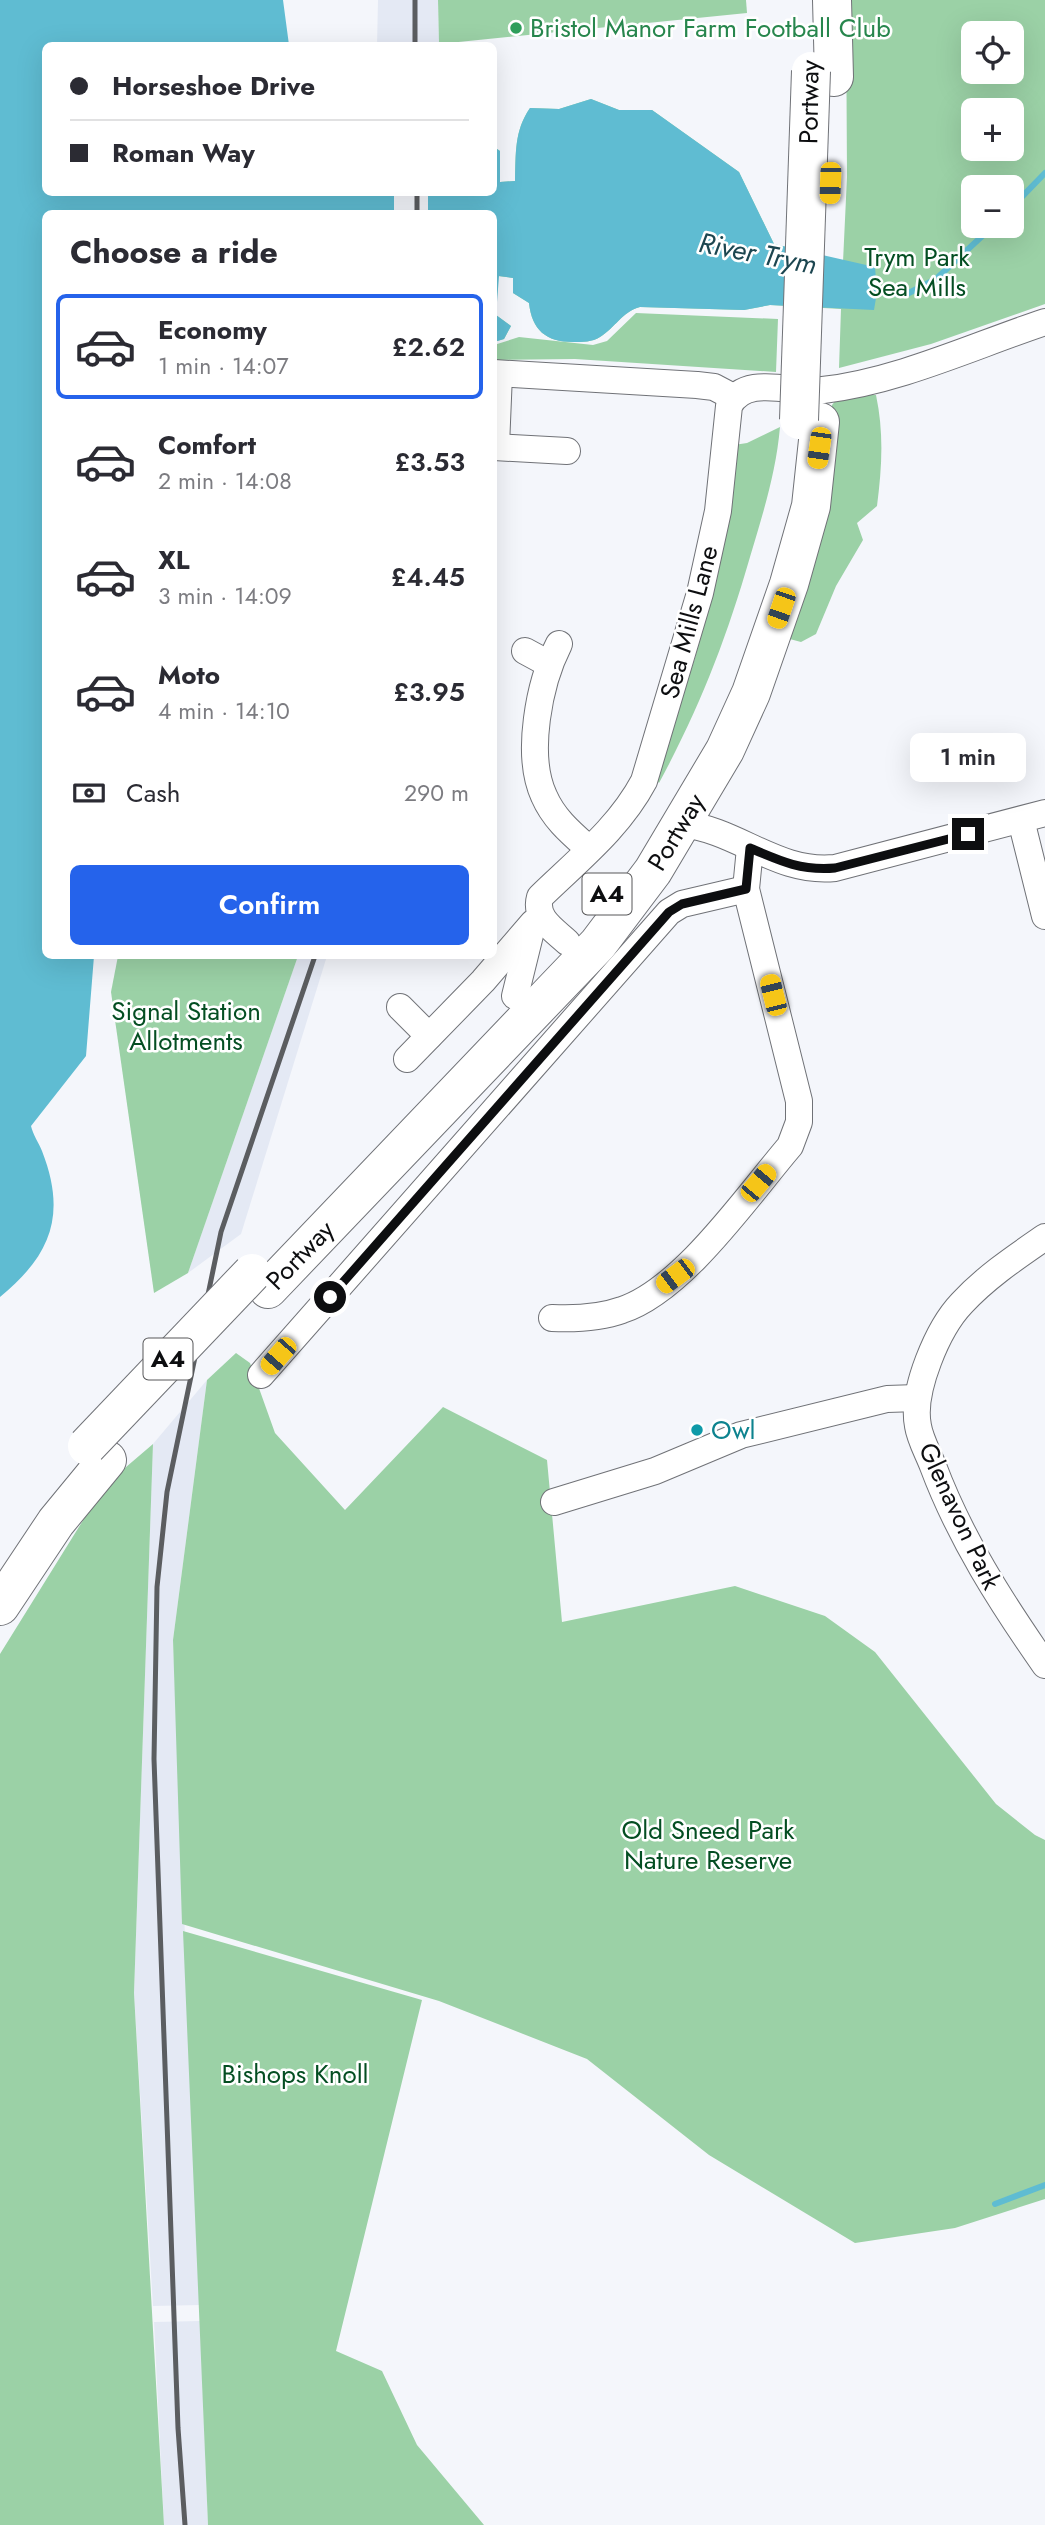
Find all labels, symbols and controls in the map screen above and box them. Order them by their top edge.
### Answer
place label: Bristol Manor Farm Football Club [530,9,891,47]
marker: Bristol Manor Farm Football Club [508,20,524,36]
map controls [961,21,1024,238]
button: locate [961,21,1024,84]
street label: Portway [789,59,829,144]
text: Horseshoe Drive [112,67,315,105]
button: + [961,98,1024,161]
text: Roman Way [112,134,255,172]
car [819,162,842,204]
button: − [961,175,1024,238]
water label: River Trym [695,222,820,285]
text: Choose a ride [70,229,278,275]
park label: Trym Park Sea Mills [864,238,970,306]
text: Economy [158,311,267,349]
icon: car [74,315,137,378]
text: £2.62 [392,328,465,366]
text: 1 min · 14:07 [158,349,288,383]
text: Comfort [158,426,256,464]
car [806,426,833,470]
icon: car [74,430,137,493]
text: £3.53 [394,443,465,481]
text: 2 min · 14:08 [158,464,292,498]
text: XL [158,541,190,579]
street label: Sea Mills Lane [650,541,728,703]
icon: car [74,545,137,608]
text: £4.45 [391,558,465,596]
text: 3 min · 14:09 [158,579,292,613]
car [765,585,798,631]
text: Moto [158,656,220,694]
icon: car [74,660,137,723]
text: £3.95 [393,673,465,711]
text: 4 min · 14:10 [158,694,290,728]
callout: 1 min [910,732,1026,782]
text: 1 min [940,740,996,774]
icon: cash [70,774,108,812]
text: Cash [126,774,180,812]
text: 290 m [404,776,469,810]
street label: Portway [638,786,714,878]
route end [952,818,984,850]
button: Confirm [70,865,469,945]
road number: A4 [582,874,632,914]
car [758,972,789,1018]
park label: Signal Station Allotments [111,992,261,1060]
car [737,1160,780,1206]
street label: Portway [257,1211,343,1299]
car [652,1255,699,1297]
route start [314,1281,346,1313]
car [257,1333,300,1379]
road number: A4 [144,1338,192,1380]
place label: Owl [711,1411,756,1449]
marker: Owl [689,1422,705,1438]
street label: Glenavon Park [909,1436,1011,1596]
park label: Old Sneed Park Nature Reserve [622,1811,795,1879]
park label: Bishops Knoll [221,2055,369,2093]

